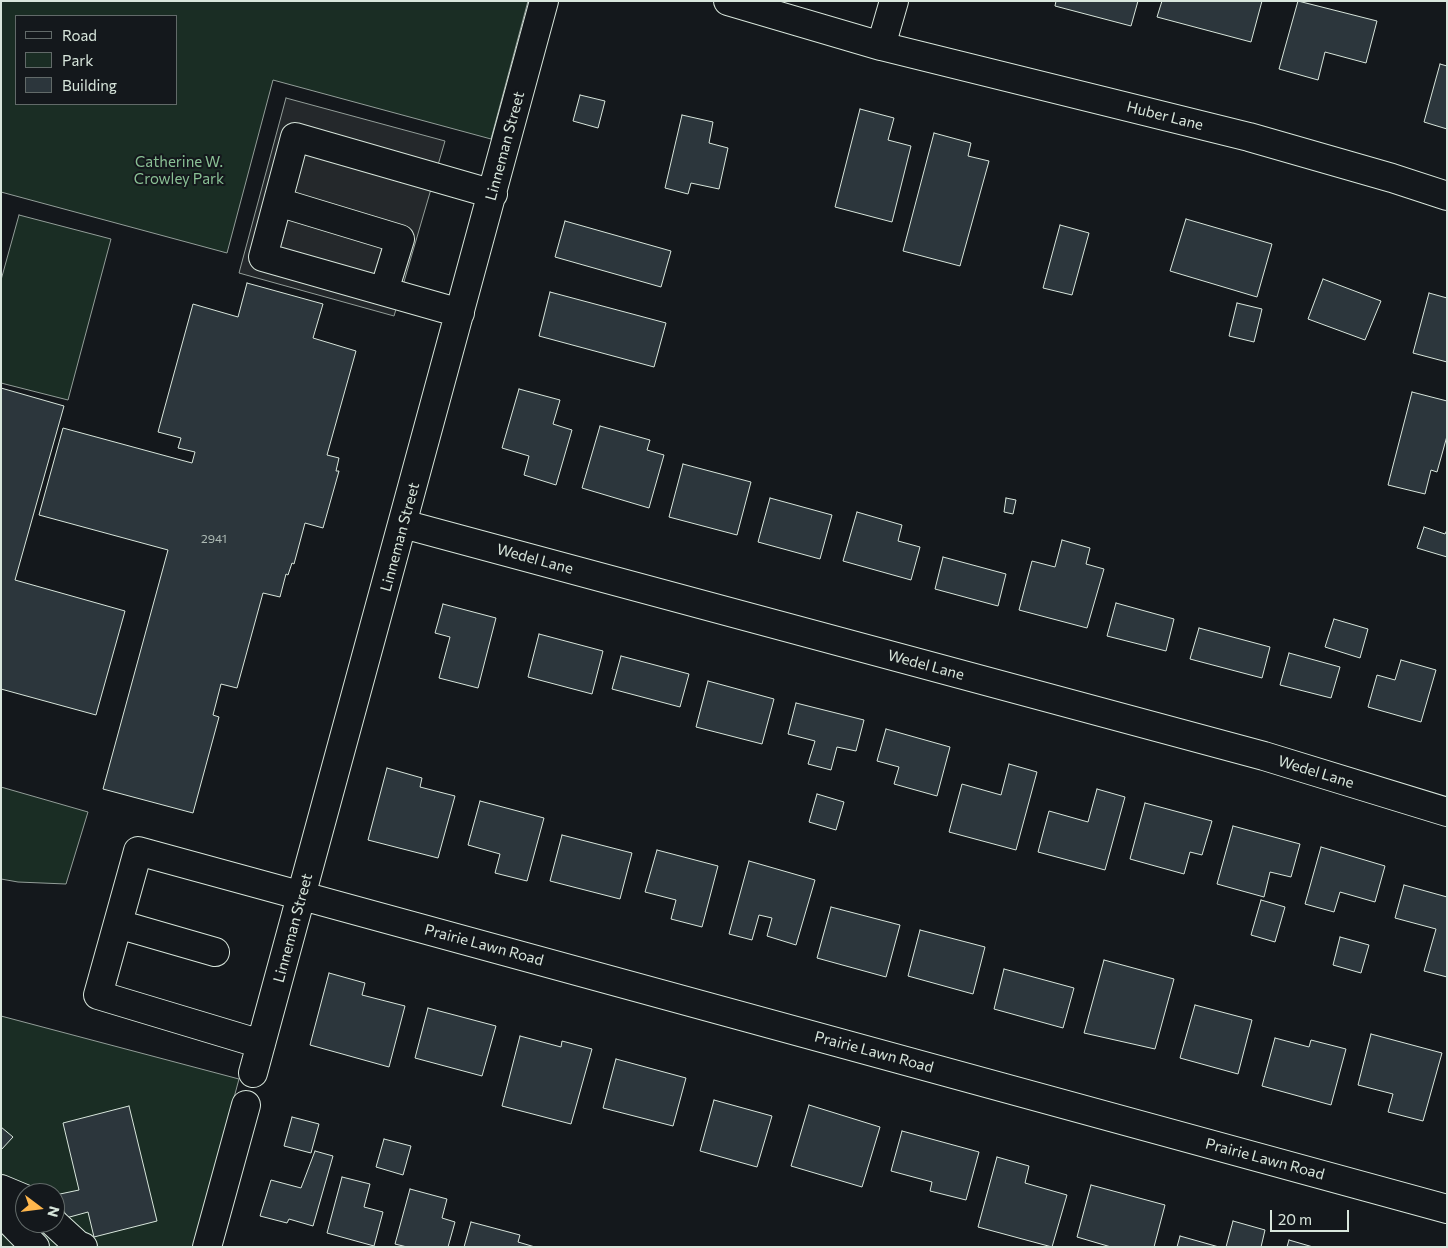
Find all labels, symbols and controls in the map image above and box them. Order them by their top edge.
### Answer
legend [15,15,178,105]
text: Road [62,26,97,44]
text: Park [62,51,93,69]
text: Building [62,76,117,94]
street label: Linneman Street [482,89,528,203]
street label: Huber Lane [1125,98,1205,134]
park label: Catherine W. Crowley Park [134,153,224,188]
street label: Linneman Street [377,480,423,594]
house number: 2941 [201,532,227,546]
street label: Wedel Lane [495,540,575,578]
street label: Wedel Lane [886,646,966,684]
street label: Wedel Lane [1276,752,1356,792]
street label: Linneman Street [270,871,316,985]
street label: Prairie Lawn Road [423,920,545,970]
street label: Prairie Lawn Road [813,1027,935,1077]
street label: Prairie Lawn Road [1204,1134,1326,1184]
north arrow [15,1183,65,1233]
scale bar [1273,1200,1352,1232]
text: N [44,1204,64,1219]
text: 20 m [1278,1210,1312,1228]

